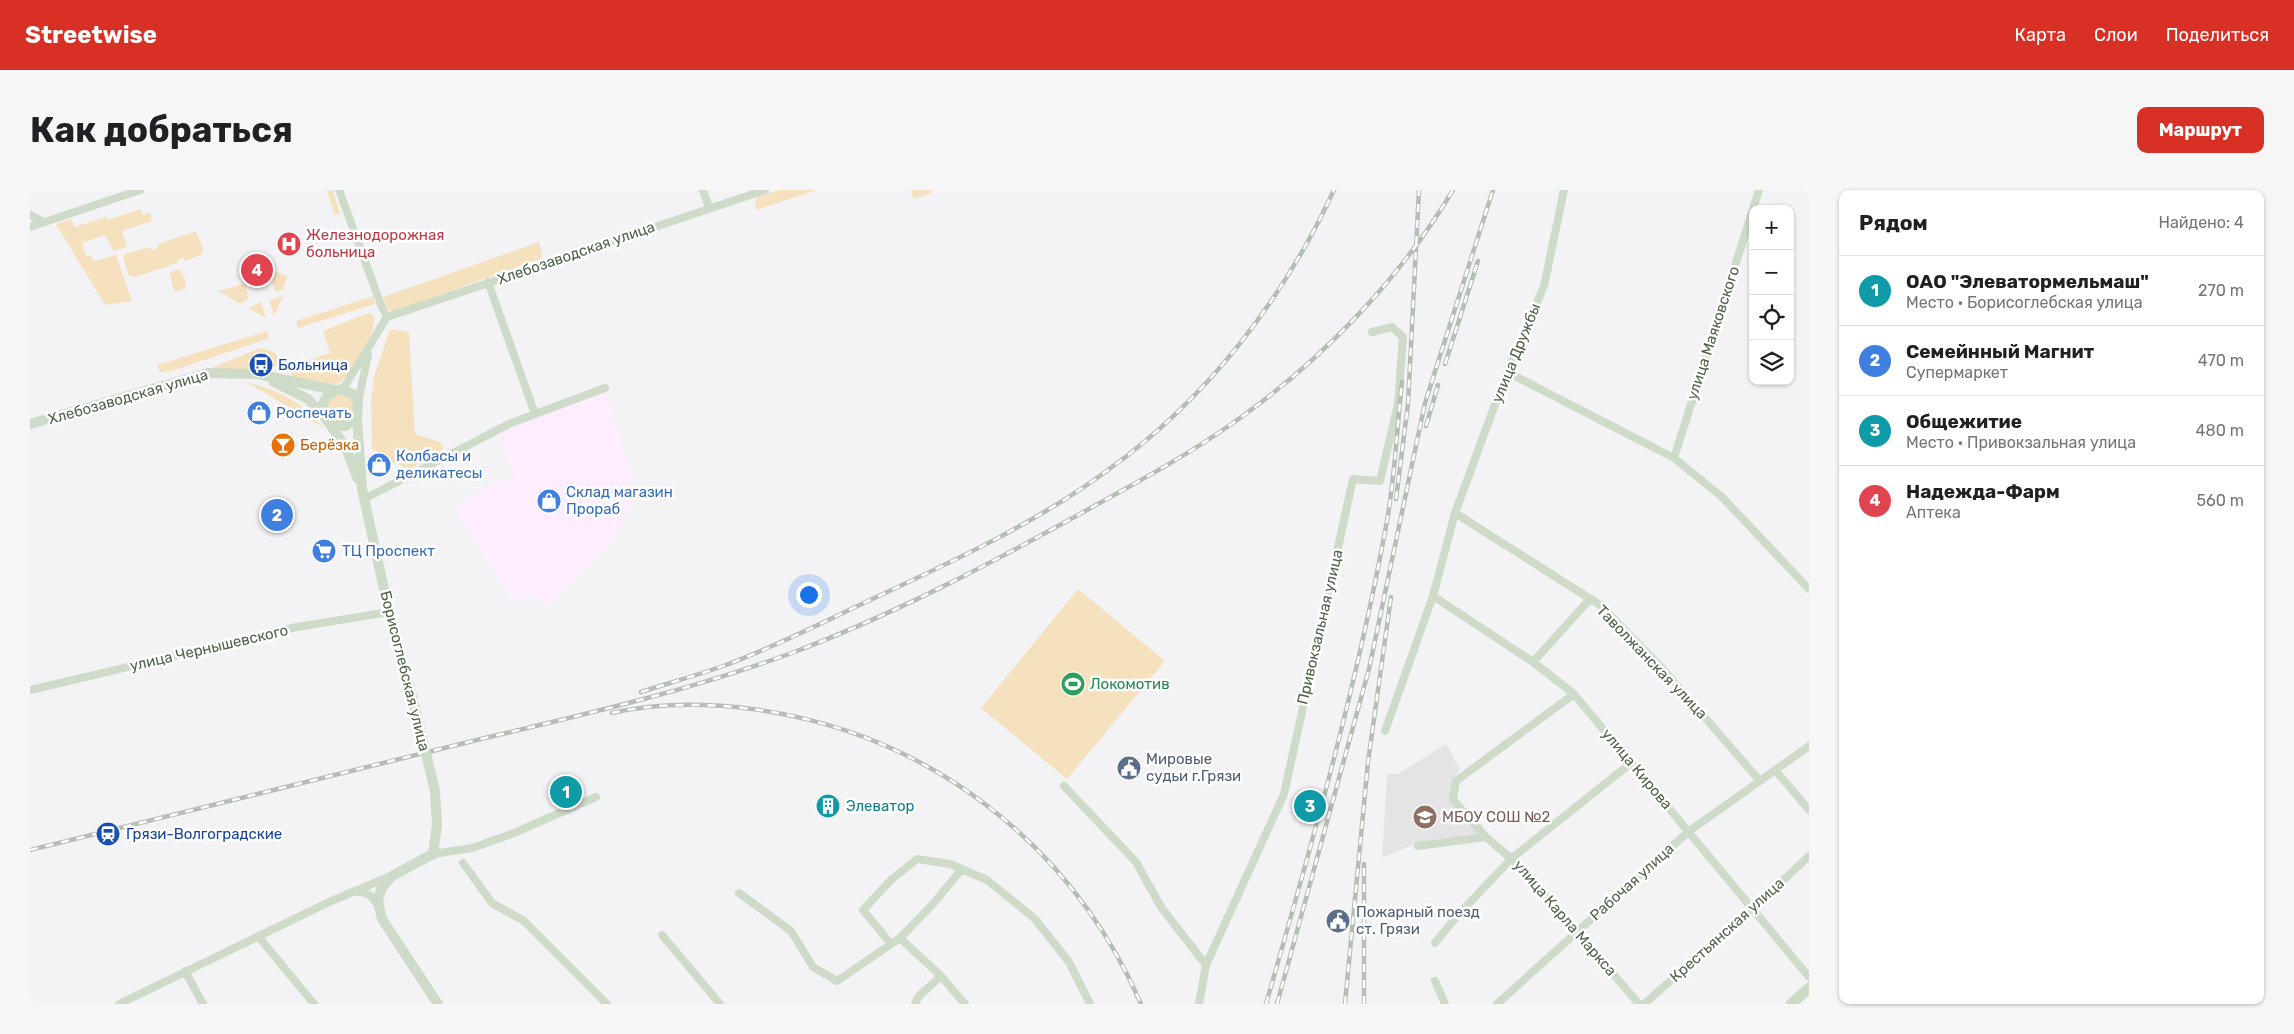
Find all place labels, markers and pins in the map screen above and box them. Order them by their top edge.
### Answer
place label: Железнодорожная больница [306,226,444,261]
hospital icon: Железнодорожная больница [276,231,302,257]
pin: 4 [241,251,273,289]
bus stop icon: Больница [248,352,274,378]
place label: Больница [278,356,348,374]
shop icon: Роспечать [246,400,272,426]
place label: Роспечать [276,404,352,422]
bar icon: Берёзка [270,432,296,458]
place label: Берёзка [300,436,359,454]
place label: Колбасы и деликатесы [396,447,482,482]
shop icon: Колбасы и деликатесы [366,452,392,478]
place label: Склад магазин Прораб [566,483,673,518]
shop icon: Склад магазин Прораб [536,488,562,514]
pin: 2 [261,496,293,534]
supermarket icon: ТЦ Проспект [311,538,337,564]
place label: ТЦ Проспект [342,542,435,560]
sports icon: Локомотив [1060,671,1086,697]
place label: Локомотив [1090,675,1170,693]
place label: Мировые судьи г.Грязи [1146,750,1241,785]
public building icon: Мировые судьи г.Грязи [1116,755,1142,781]
pin: 1 [550,773,582,811]
pin: 3 [1294,787,1326,825]
building icon: Элеватор [815,793,841,819]
place label: Элеватор [846,797,914,815]
school or university icon: МБОУ СОШ №2 [1412,804,1438,830]
place label: МБОУ СОШ №2 [1442,808,1551,826]
station icon: Грязи-Волгоградские [95,821,121,847]
place label: Грязи-Волгоградские [126,825,282,843]
place label: Пожарный поезд ст. Грязи [1356,903,1480,938]
public building icon: Пожарный поезд ст. Грязи [1325,908,1351,934]

